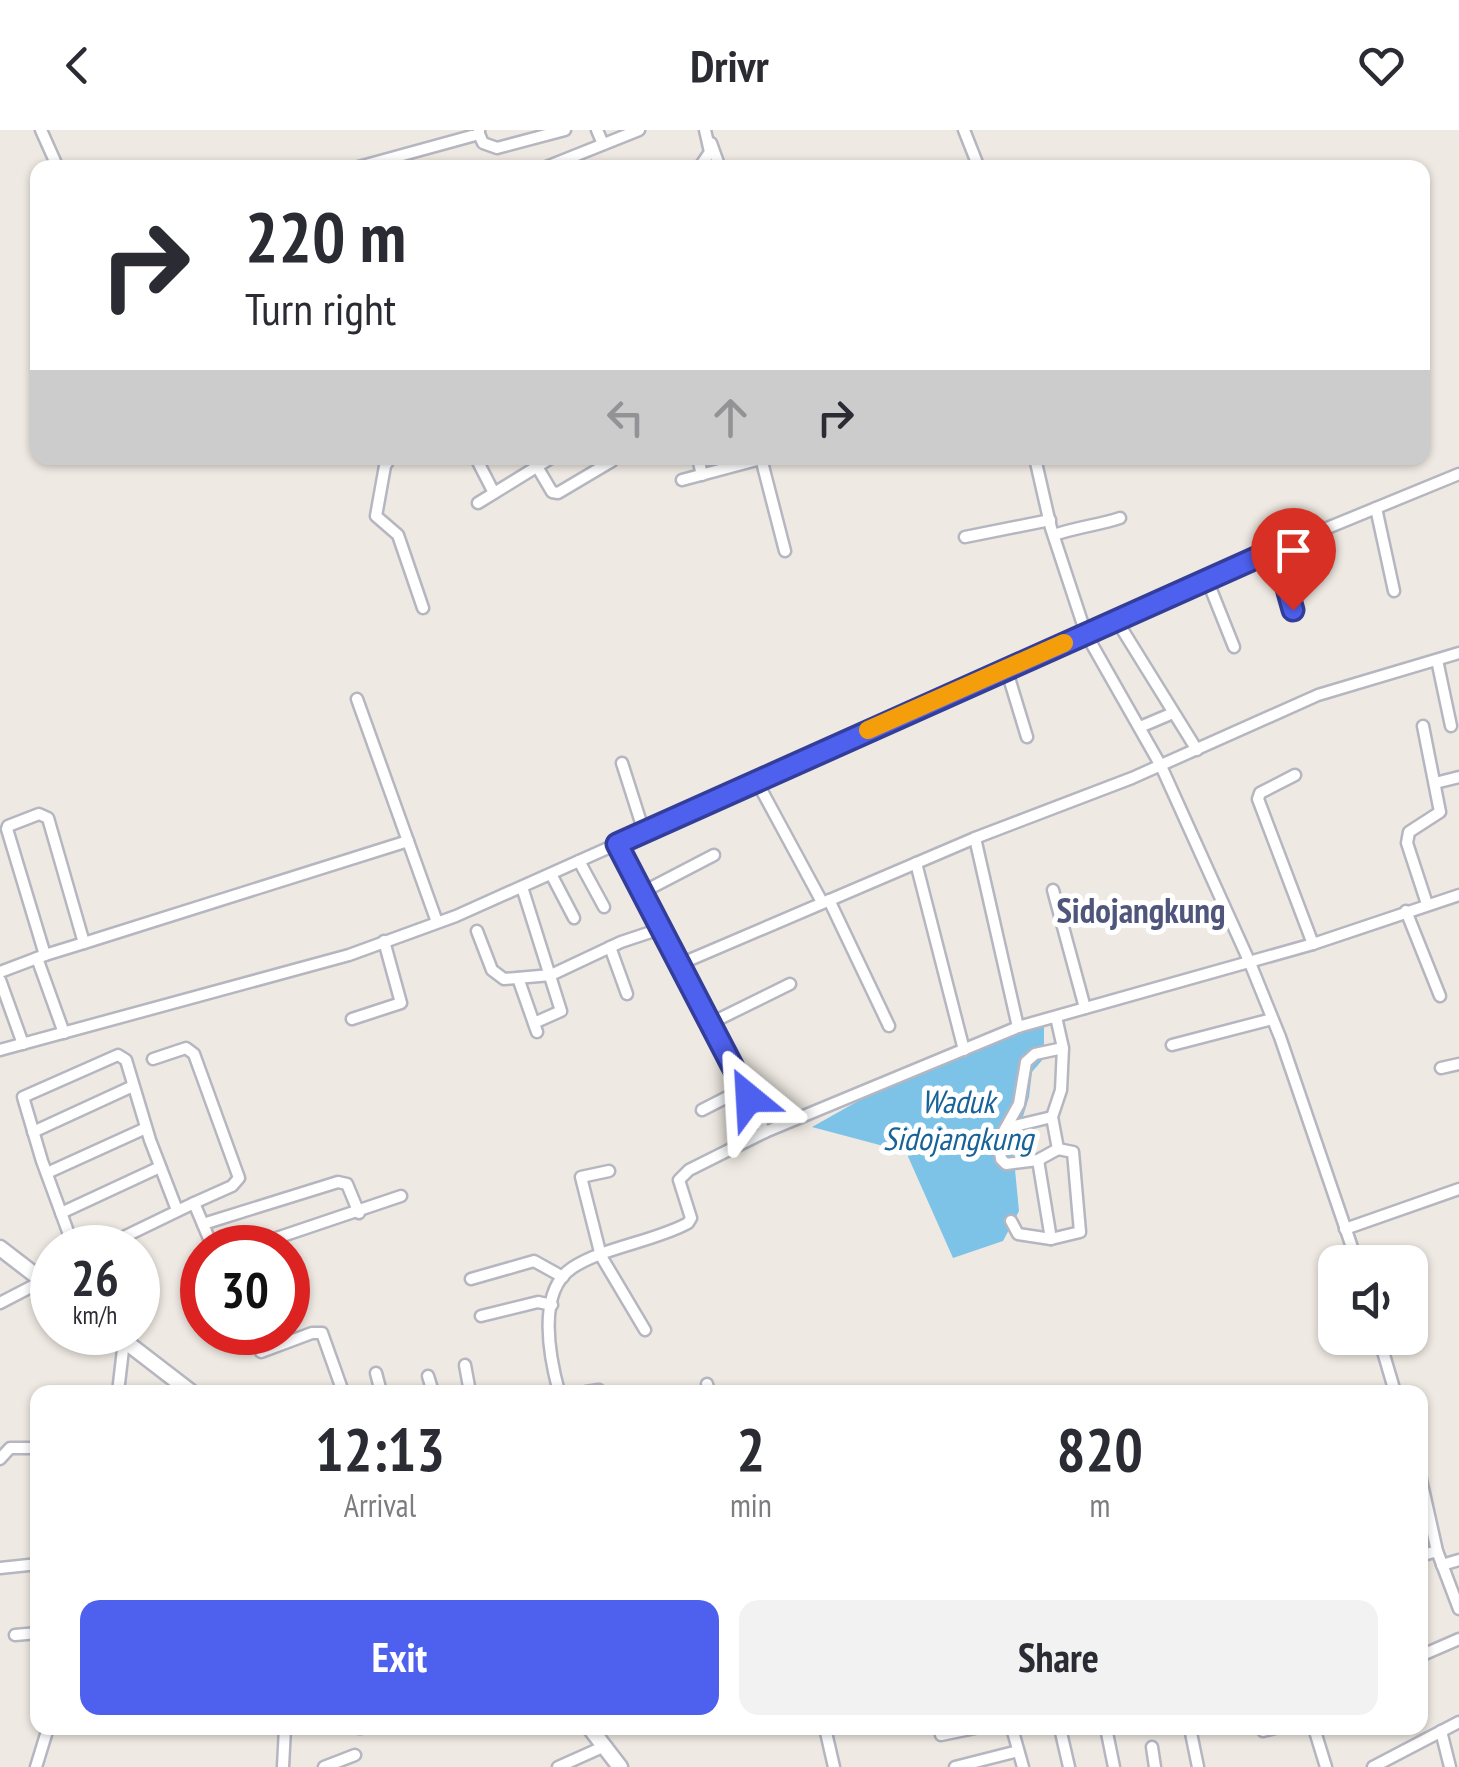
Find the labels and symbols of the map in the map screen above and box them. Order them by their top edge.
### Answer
pin [1251,508,1336,611]
district label: Sidojangkung [1056,887,1226,933]
position arrow [697,1046,801,1150]
water label: Waduk Sidojangkung [883,1080,1035,1159]
speed limit sign: 30 [180,1225,310,1355]

